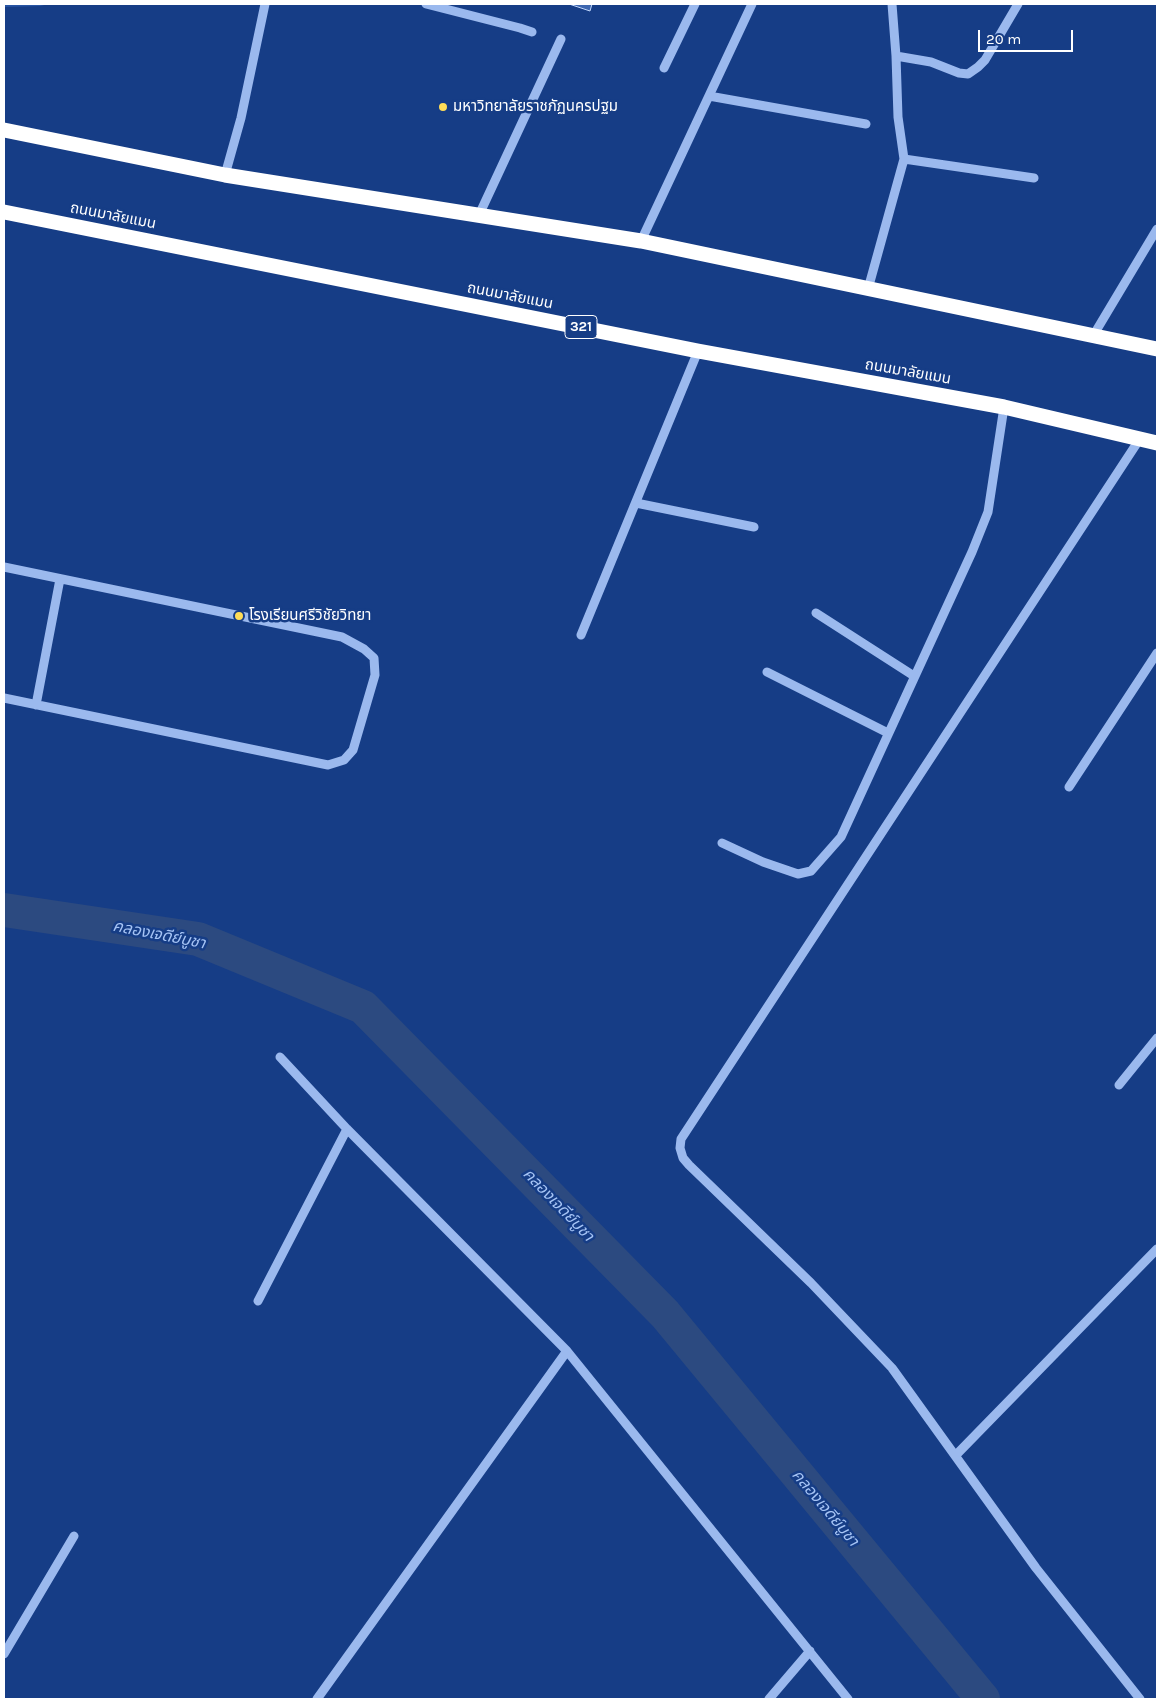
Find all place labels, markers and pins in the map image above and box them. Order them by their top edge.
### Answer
place label: มหาวิทยาลัยราชภัฏนครปฐม [453,98,618,116]
marker: มหาวิทยาลัยราชภัฏนครปฐม [437,101,449,113]
place label: โรงเรียนศรีวิชัยวิทยา [249,607,371,625]
marker: โรงเรียนศรีวิชัยวิทยา [233,610,245,622]

